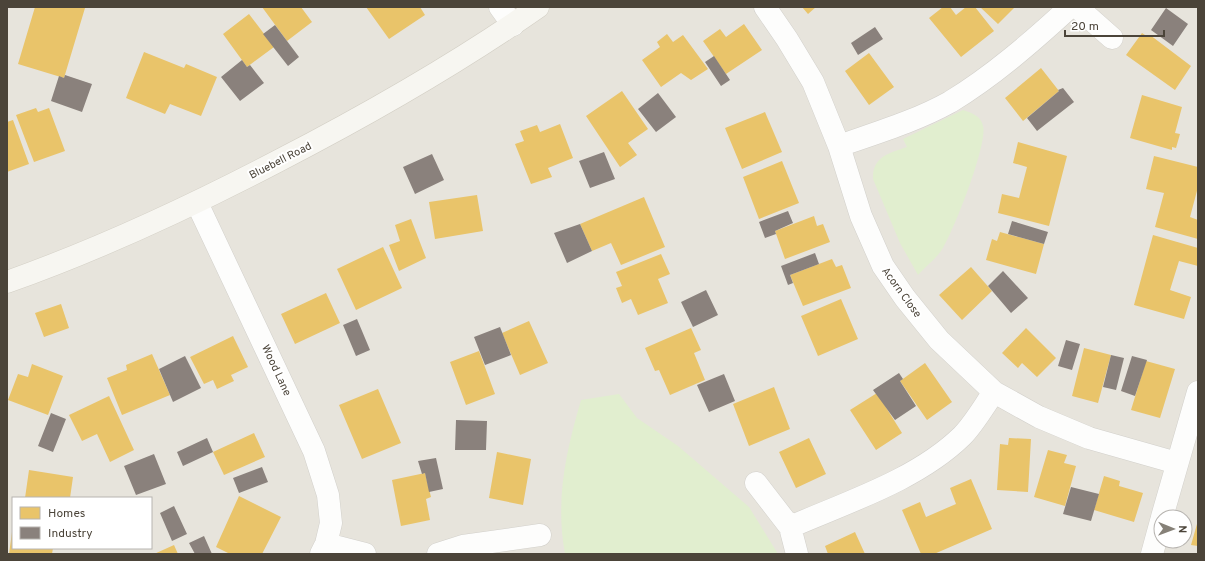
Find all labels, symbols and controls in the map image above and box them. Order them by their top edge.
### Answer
scale bar [1065,12,1164,38]
text: 20 m [1071,19,1099,35]
street label: Bluebell Road [247,139,314,183]
street label: Acorn Close [878,265,924,321]
street label: Wood Lane [258,343,294,398]
legend [12,497,152,549]
text: Homes [48,506,85,522]
north arrow [1153,509,1193,549]
text: N [1175,525,1189,533]
text: Industry [48,526,93,542]

